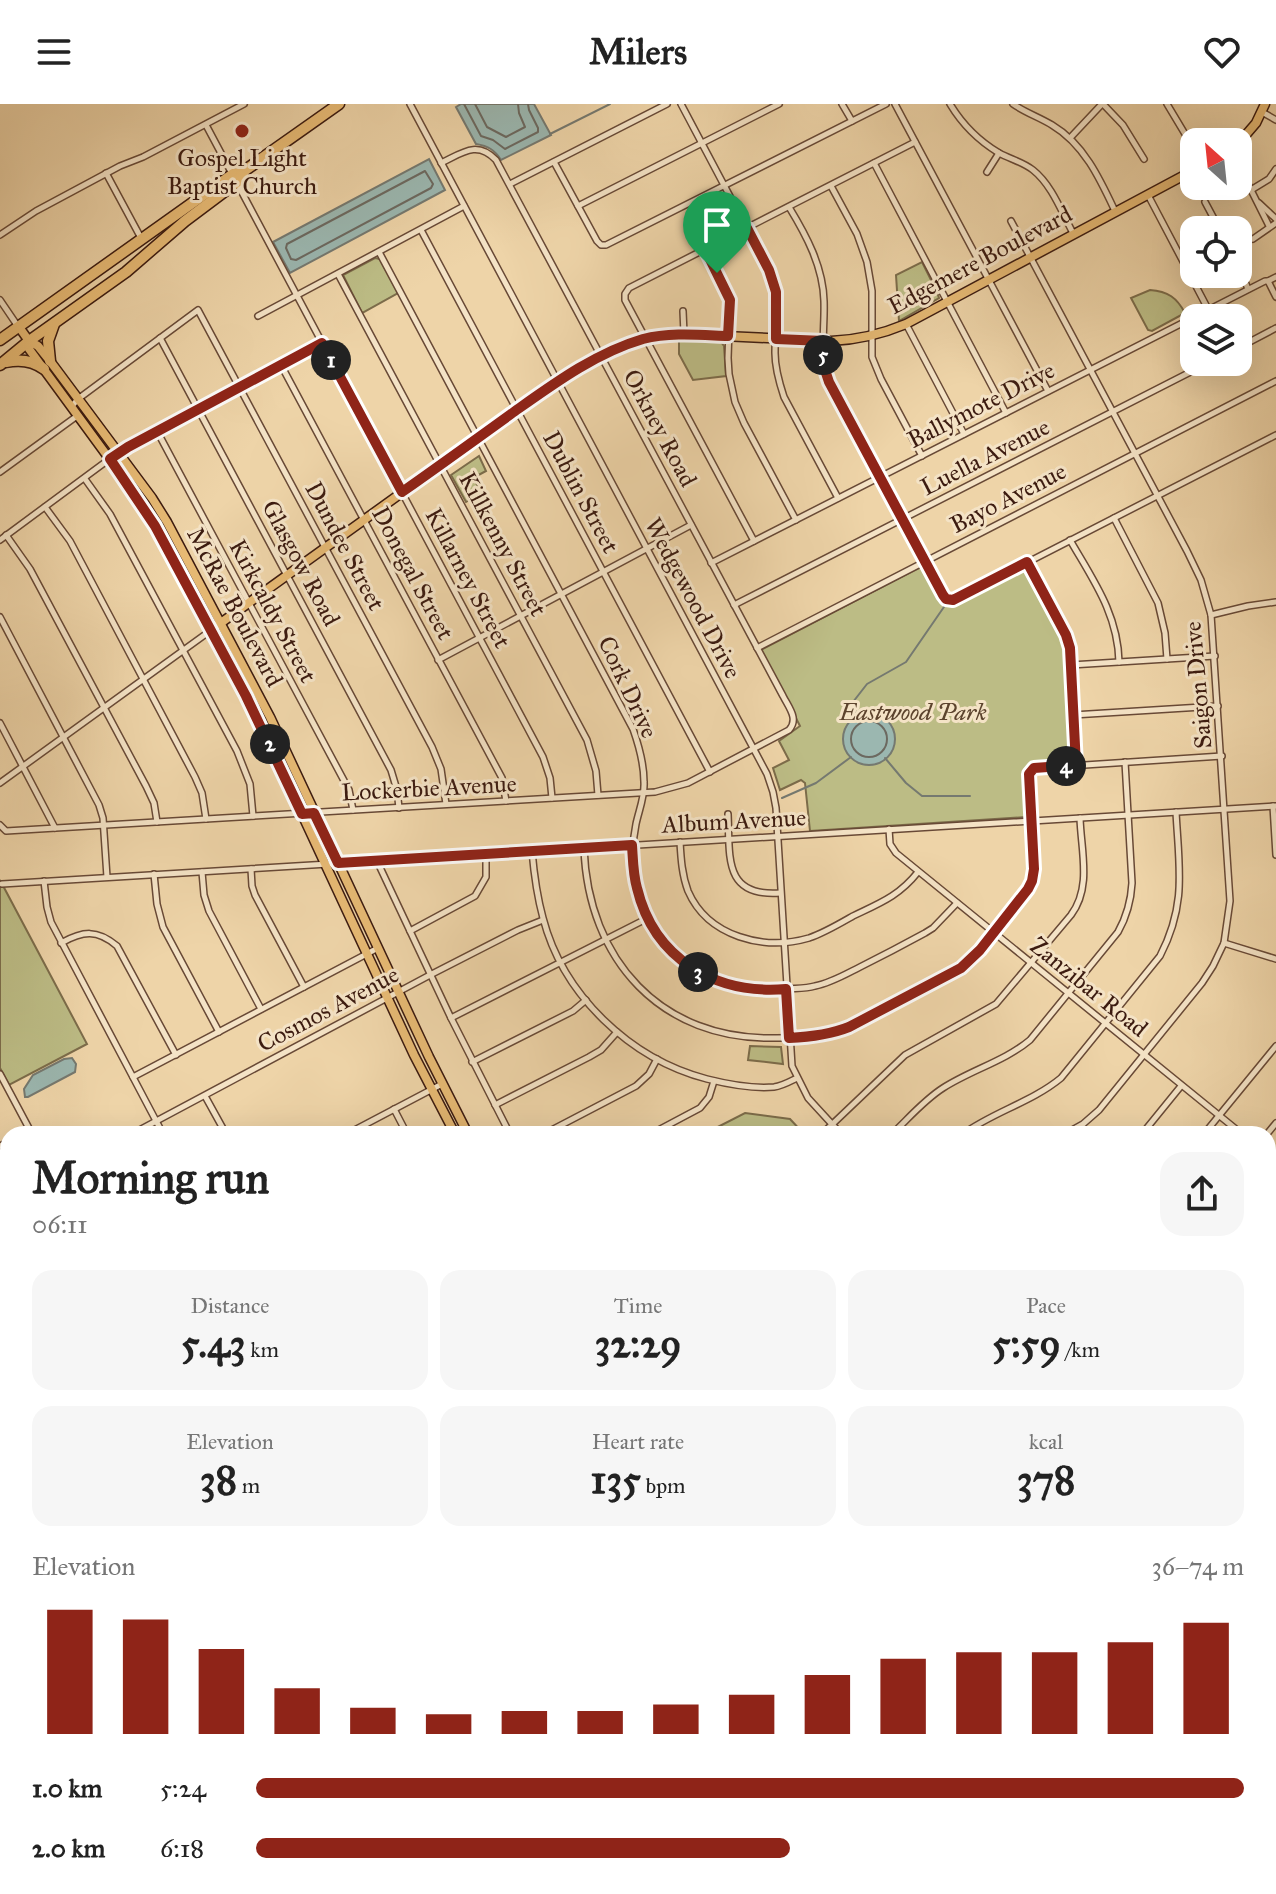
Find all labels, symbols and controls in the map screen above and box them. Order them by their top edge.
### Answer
icon: menu [32,30,76,74]
text: Milers [589,30,687,74]
icon: heart [1200,30,1244,74]
marker: Gospel Light Baptist Church [233,122,251,140]
north arrow [1180,128,1252,200]
map controls [1180,128,1252,376]
place label: Gospel Light Baptist Church [167,143,317,201]
pin [683,191,751,273]
street label: Edgemere Boulevard [883,199,1077,321]
icon: arrive [695,203,739,247]
button: locate [1180,216,1252,288]
button: layers [1180,304,1252,376]
pin: 5 [803,335,843,375]
pin: 1 [311,340,351,380]
text: 5 [818,341,828,368]
text: 1 [327,346,335,373]
street label: Ballymote Drive [902,355,1060,455]
street label: Orkney Road [617,364,703,492]
street label: Luella Avenue [915,412,1055,502]
street label: Dublin Street [536,426,626,559]
street label: Bayo Avenue [945,456,1071,540]
street label: Killkenny Street [452,467,554,622]
street label: Dundee Street [299,476,392,616]
street label: Glasgow Road [255,495,347,631]
street label: Donegal Street [365,501,461,645]
street label: Killarney Street [418,503,518,654]
street label: Wedgewood Drive [638,512,748,684]
street label: McRae Boulevard [180,522,290,692]
street label: Kirkcaldy Street [223,534,324,688]
street label: Saigon Drive [1177,620,1219,750]
street label: Cork Drive [591,631,665,743]
park label: Eastwood Park [838,697,987,727]
pin: 2 [250,724,290,764]
text: 2 [265,730,275,757]
pin: 4 [1046,746,1086,786]
text: 4 [1060,752,1072,779]
street label: Lockerbie Avenue [341,768,517,808]
street label: Album Avenue [660,802,807,840]
street label: Zanzibar Road [1024,930,1154,1044]
pin: 3 [678,952,718,992]
text: 3 [694,958,702,985]
street label: Cosmos Avenue [252,959,404,1059]
text: Morning run [32,1151,269,1205]
button: share [1160,1152,1244,1236]
text: 06:11 [32,1208,88,1240]
text: Distance [191,1292,269,1319]
text: Time [614,1292,662,1319]
text: Pace [1026,1292,1066,1319]
text: 5.43 [181,1319,246,1368]
text: 32:29 [594,1319,682,1368]
text: 5:59 [992,1319,1061,1368]
text: km [246,1336,279,1363]
text: /km [1061,1336,1100,1363]
text: Elevation [186,1428,274,1455]
text: Heart rate [592,1428,684,1455]
text: kcal [1029,1428,1063,1455]
text: 38 [200,1455,237,1504]
text: 135 [590,1455,641,1504]
text: 378 [1017,1455,1075,1504]
text: m [237,1472,260,1499]
text: bpm [641,1472,686,1499]
text: Elevation [32,1550,135,1582]
text: 36–74 m [1151,1550,1244,1582]
text: 1.0 km [32,1772,102,1804]
text: 5:24 [160,1772,206,1804]
text: 2.0 km [32,1832,105,1864]
text: 6:18 [160,1832,204,1864]

